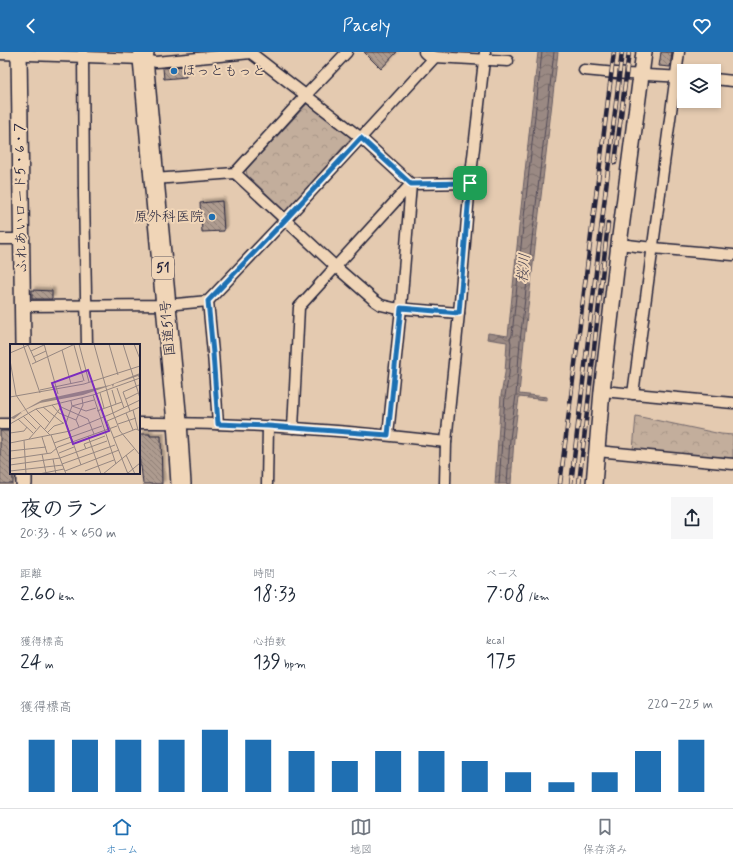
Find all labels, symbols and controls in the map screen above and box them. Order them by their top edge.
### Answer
text: Pacely [343,14,390,38]
icon: back [20,15,42,37]
icon: heart [691,15,713,37]
place label: ほっともっと [182,62,266,80]
map controls [677,64,721,108]
button: layers [677,64,721,108]
marker: ほっともっと [169,66,179,76]
street label: ふれあいロード5・6・7 [11,122,31,273]
pin [453,166,487,200]
icon: arrive [459,172,481,194]
place label: 原外科医院 [134,208,204,226]
marker: 原外科医院 [207,212,217,222]
water label: 桜川 [512,252,536,284]
road number: 51 [152,257,174,279]
street label: 国道51号 [157,299,179,357]
inset map [10,344,140,474]
text: 夜のラン [20,496,108,524]
button: share [671,497,713,539]
text: 20:33 · 4 × 650 m [20,525,116,542]
text: 距離 [20,567,42,581]
text: 時間 [253,567,275,581]
text: ペース [486,567,518,581]
text: 2.60 [20,581,56,608]
text: 18:33 [253,581,296,608]
text: 7:08 [486,581,526,608]
text: km [56,590,75,604]
text: /km [526,590,549,604]
text: kcal [486,634,504,648]
text: 獲得標高 [20,635,64,649]
text: 心拍数 [253,635,286,649]
text: 175 [486,648,516,675]
text: 24 [20,649,42,676]
text: 139 [253,649,281,676]
text: m [42,658,54,672]
text: bpm [281,658,306,672]
text: 220–225 m [648,696,713,713]
text: 獲得標高 [20,699,72,716]
tab: ホーム [106,816,138,857]
tab: 地図 [350,816,372,857]
tab: 保存済み [583,816,627,857]

